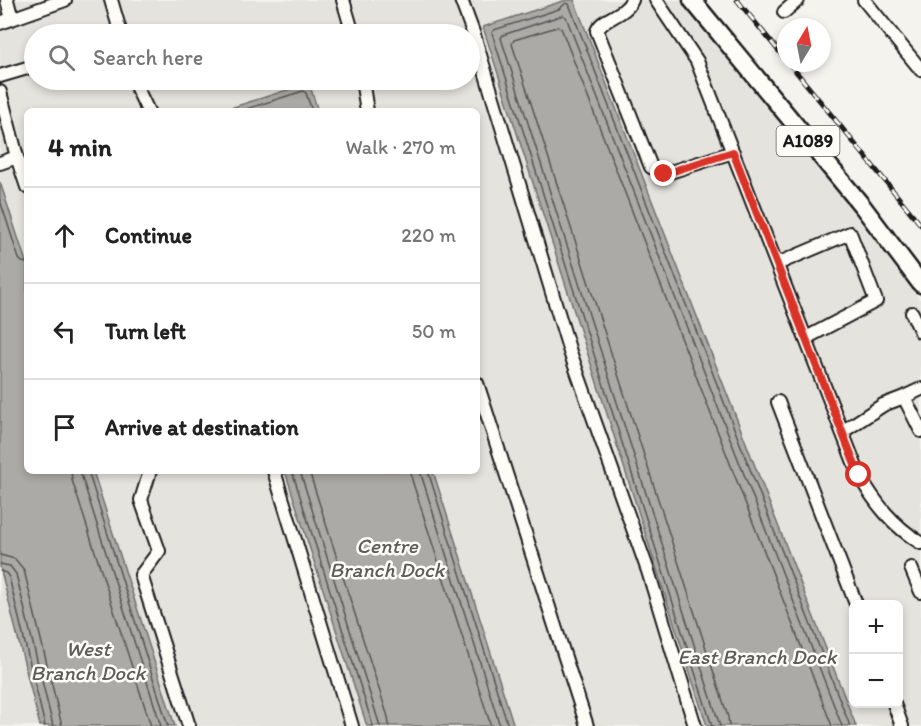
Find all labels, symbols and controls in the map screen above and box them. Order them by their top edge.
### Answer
north arrow [777,18,831,72]
search box [24,24,480,90]
icon: search [45,41,78,74]
text: Search here [93,44,203,71]
road number: A1089 [776,126,840,156]
text: 4 min [48,131,112,163]
text: Walk · 270 m [345,135,456,159]
route end [650,160,676,186]
icon: ahead [48,219,81,252]
text: Continue [105,222,192,249]
text: 220 m [401,223,456,247]
icon: left [48,315,81,348]
text: Turn left [105,318,186,345]
text: 50 m [412,319,456,343]
icon: arrive [48,411,81,444]
text: Arrive at destination [105,414,299,441]
route start [845,461,871,487]
water label: Centre Branch Dock [330,533,446,582]
map controls [849,600,903,708]
button: + [849,600,903,654]
water label: West Branch Dock [31,636,147,685]
water label: East Branch Dock [677,644,838,669]
button: − [849,654,903,708]

